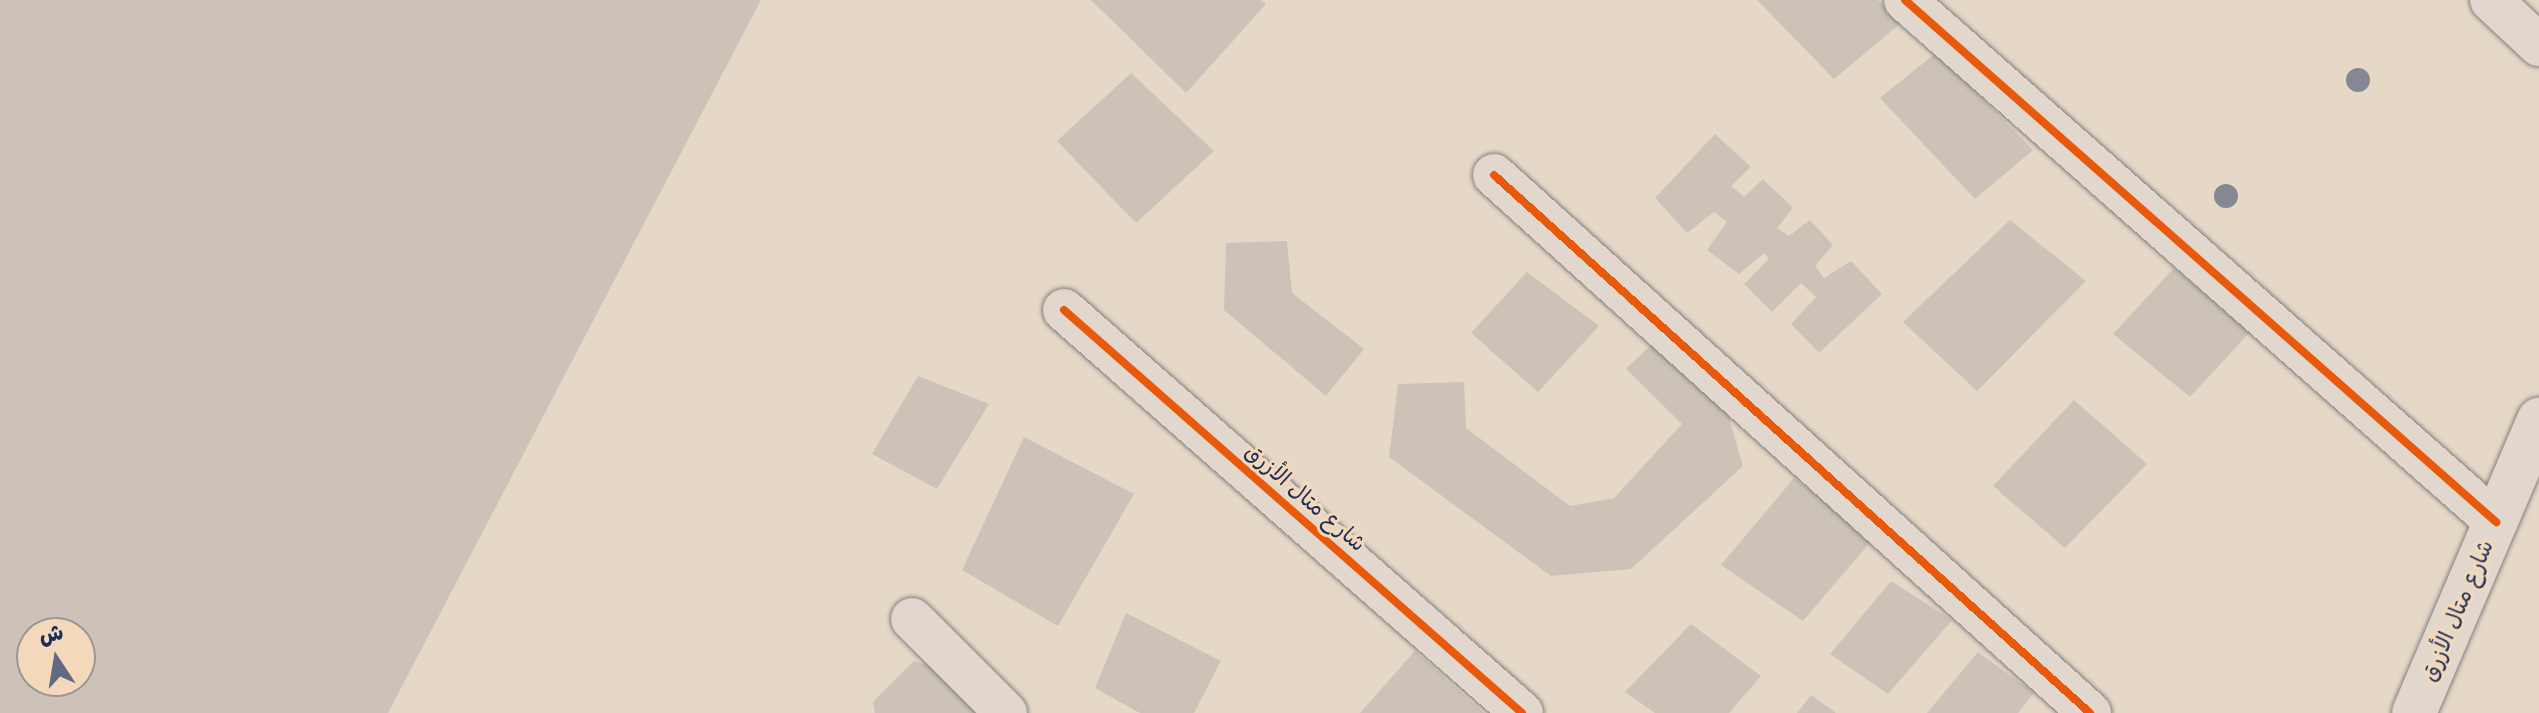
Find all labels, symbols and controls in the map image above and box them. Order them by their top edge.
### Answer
street label: شارع متال الأزرق [1239,438,1371,558]
street label: شارع متال الأزرق [2416,536,2500,686]
north arrow [16,617,96,697]
text: ش [37,619,66,651]

